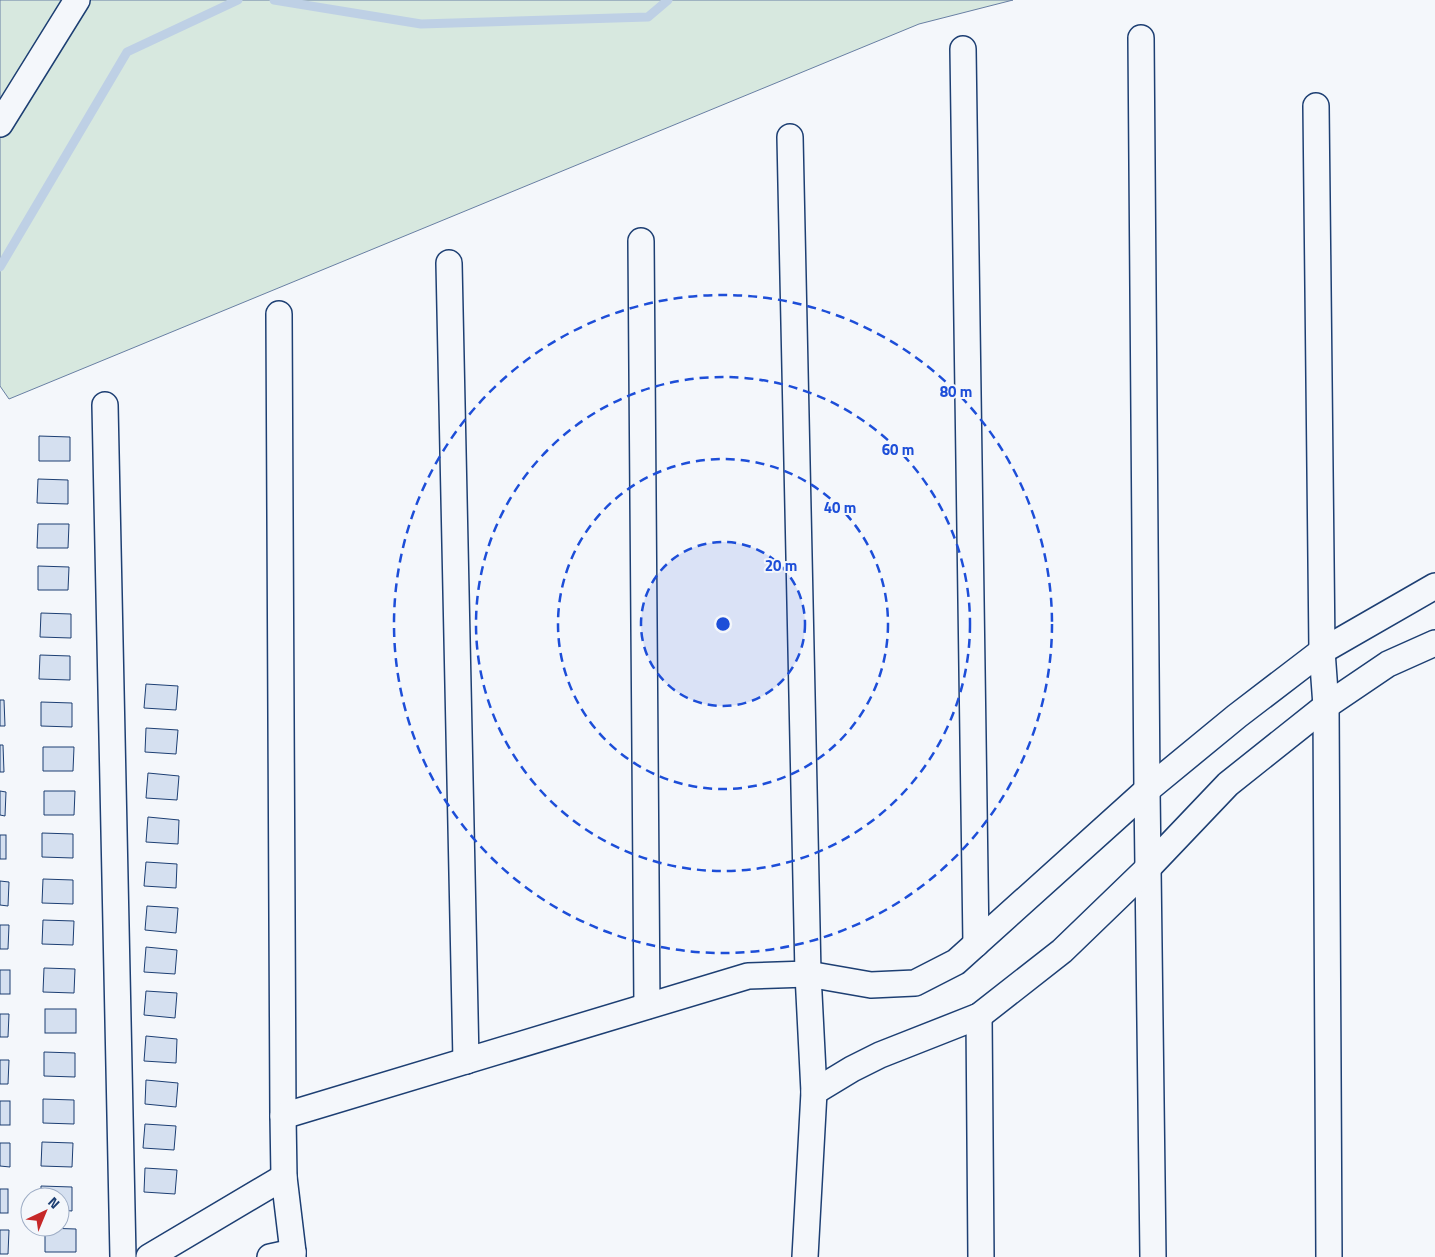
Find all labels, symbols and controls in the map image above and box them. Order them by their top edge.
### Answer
text: 80 m [940,380,972,403]
text: 60 m [882,438,914,461]
text: 40 m [824,496,856,519]
text: 20 m [765,554,797,577]
centre of rings [714,615,732,633]
north arrow [20,1187,70,1237]
text: N [44,1191,65,1213]

